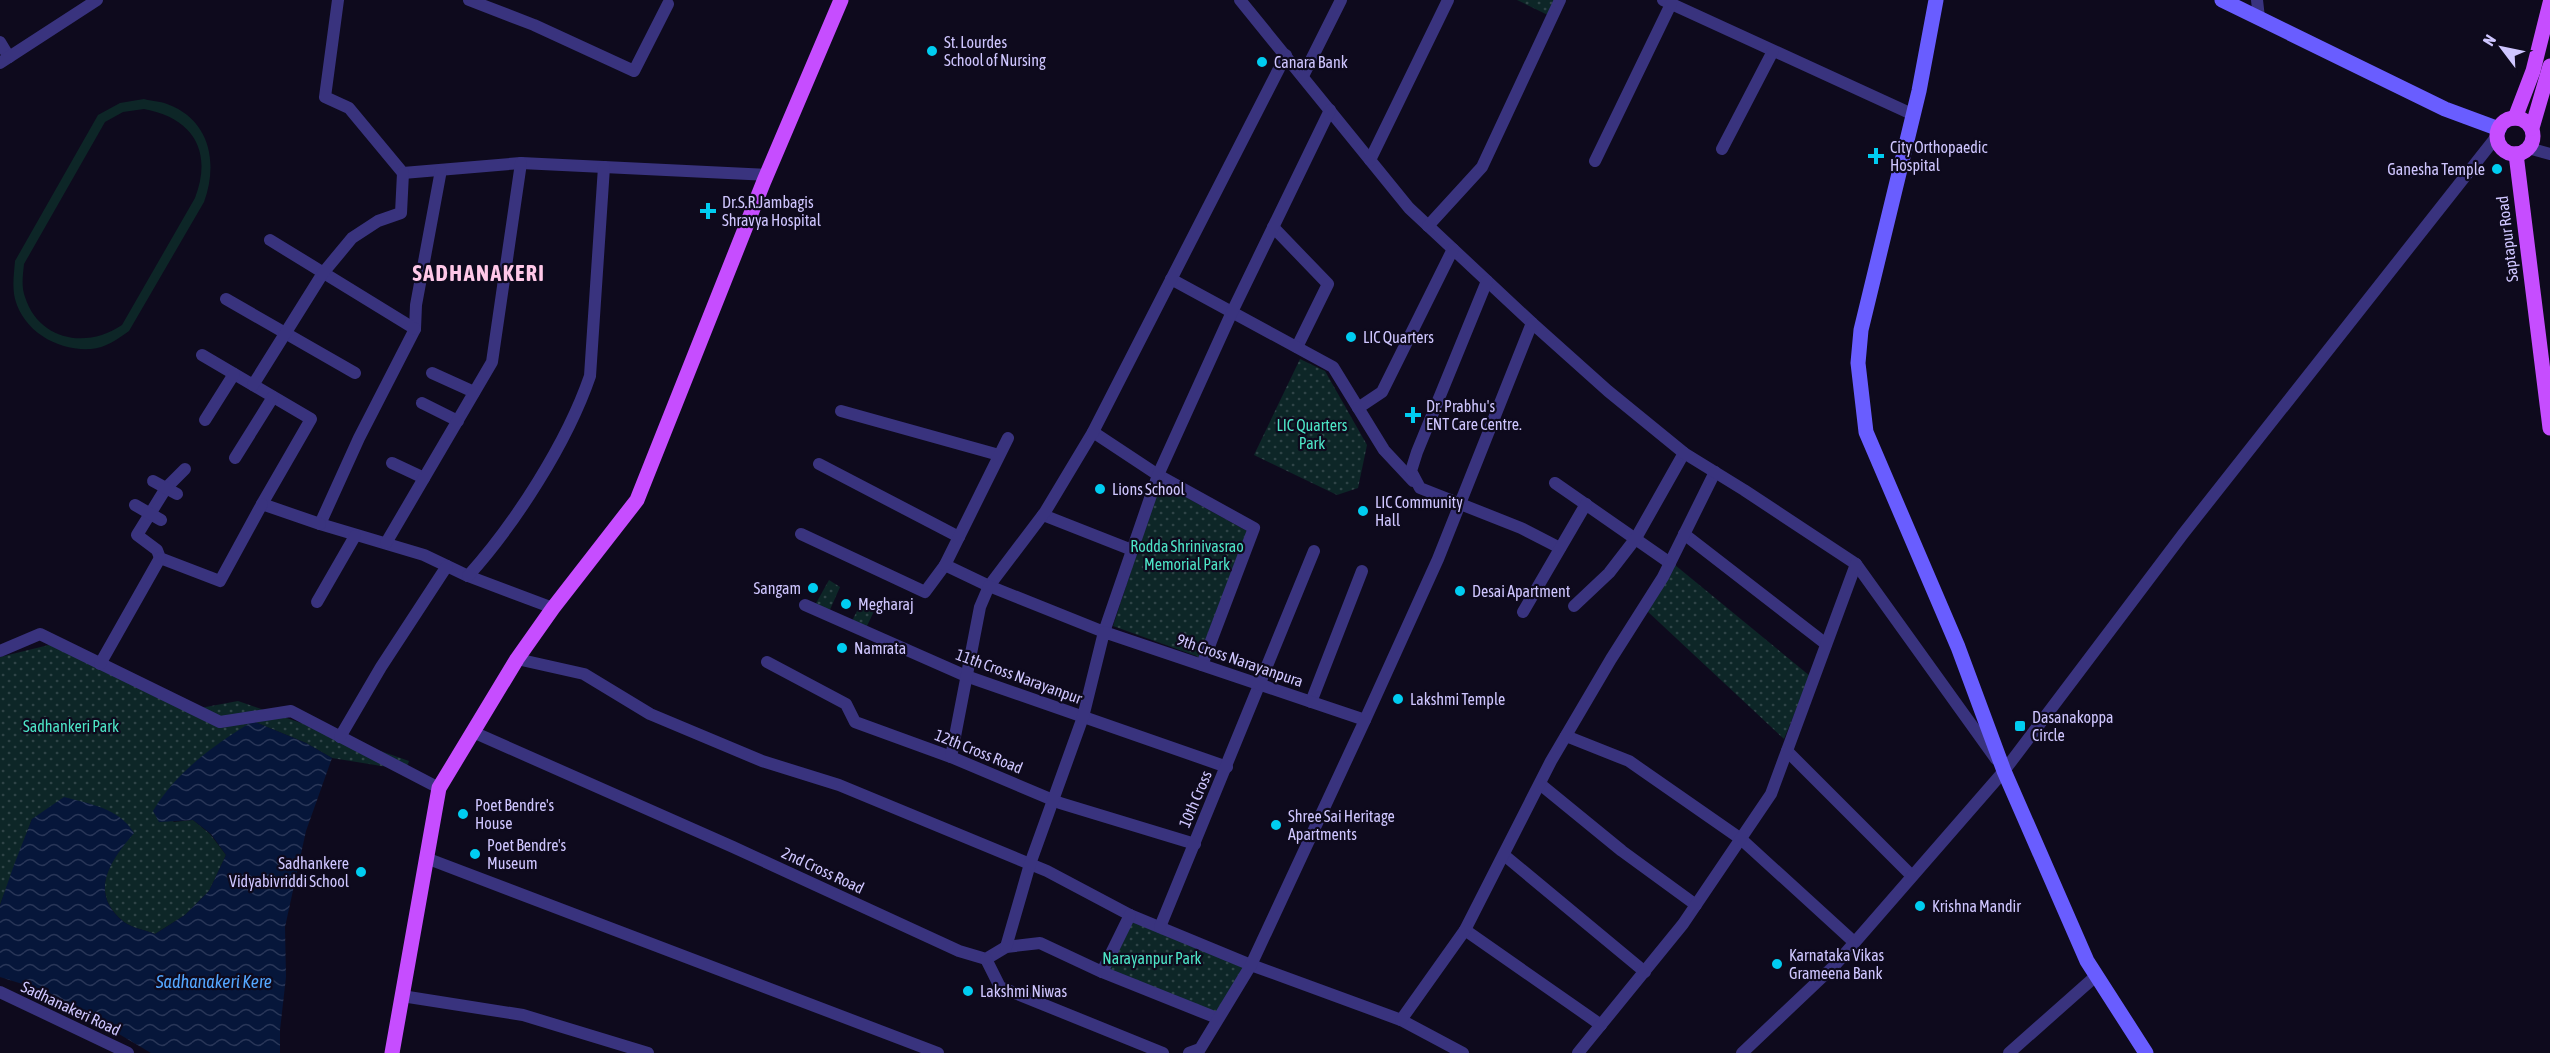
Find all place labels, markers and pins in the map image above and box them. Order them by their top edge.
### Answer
place label: St. Lourdes School of Nursing [944,33,1046,70]
marker: St. Lourdes School of Nursing [925,44,939,58]
place label: Canara Bank [1274,53,1348,71]
marker: Canara Bank [1255,55,1269,69]
place label: City Orthopaedic Hospital [1890,138,1988,175]
marker: City Orthopaedic Hospital [1867,147,1885,165]
place label: Ganesha Temple [2387,160,2485,179]
marker: Ganesha Temple [2490,162,2504,176]
place label: Dr.S.R.Jambagis Shravya Hospital [722,193,822,230]
marker: Dr.S.R.Jambagis Shravya Hospital [699,202,717,220]
place label: LIC Quarters [1363,328,1434,346]
marker: LIC Quarters [1344,330,1358,344]
place label: Dr. Prabhu's ENT Care Centre. [1426,397,1522,433]
marker: Dr. Prabhu's ENT Care Centre. [1404,406,1422,424]
place label: Lions School [1112,480,1185,498]
marker: Lions School [1093,482,1107,496]
place label: LIC Community Hall [1375,493,1463,529]
marker: LIC Community Hall [1356,504,1370,518]
place label: Sangam [754,579,801,598]
marker: Sangam [806,581,820,595]
place label: Desai Apartment [1472,582,1571,601]
marker: Desai Apartment [1453,584,1467,598]
place label: Megharaj [858,595,914,614]
marker: Megharaj [839,597,853,611]
place label: Namrata [854,639,906,657]
marker: Namrata [835,641,849,655]
place label: Lakshmi Temple [1410,690,1505,709]
marker: Lakshmi Temple [1391,692,1405,706]
place label: Dasanakoppa Circle [2032,708,2114,744]
marker: Dasanakoppa Circle [2013,719,2027,733]
place label: Poet Bendre's House [475,796,555,832]
marker: Poet Bendre's House [456,807,470,821]
place label: Shree Sai Heritage Apartments [1288,807,1395,844]
marker: Shree Sai Heritage Apartments [1269,818,1283,832]
place label: Poet Bendre's Museum [487,836,567,872]
marker: Poet Bendre's Museum [468,847,482,861]
place label: Sadhankere Vidyabivriddi School [229,854,350,891]
marker: Sadhankere Vidyabivriddi School [354,865,368,879]
place label: Krishna Mandir [1932,897,2021,915]
marker: Krishna Mandir [1913,899,1927,913]
place label: Karnataka Vikas Grameena Bank [1789,946,1885,982]
marker: Karnataka Vikas Grameena Bank [1770,957,1784,971]
place label: Lakshmi Niwas [980,982,1067,1000]
marker: Lakshmi Niwas [961,984,975,998]

